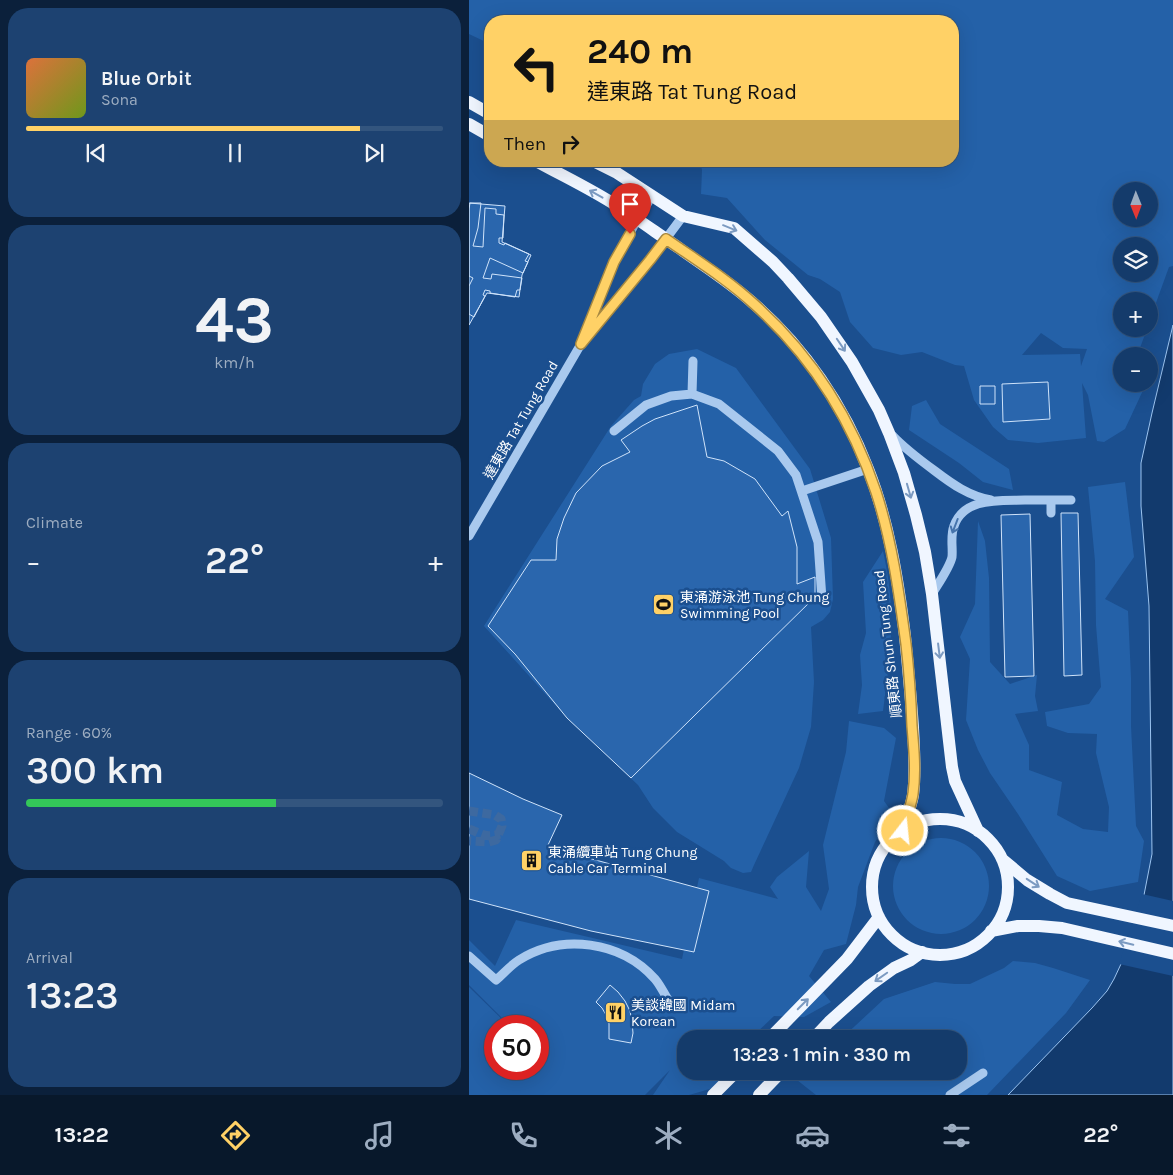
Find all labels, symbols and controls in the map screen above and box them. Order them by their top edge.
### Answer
text: 240 m [587,31,693,72]
icon: left [504,35,569,100]
text: Blue Orbit [101,68,192,90]
text: 達東路 Tat Tung Road [587,79,797,105]
text: Sona [101,90,138,109]
icon: right [556,130,584,158]
text: Then [504,133,546,155]
icon: previous [82,139,110,167]
icon: pause [221,139,249,167]
icon: next [360,139,388,167]
north arrow [1113,182,1158,228]
map controls [1113,182,1158,392]
pin [609,183,651,234]
one-way arrow [589,189,604,198]
icon: arrive [616,190,644,218]
one-way arrow [722,224,737,233]
button: layers [1113,237,1158,282]
text: 43 [195,282,274,358]
button: + [1113,292,1158,337]
one-way arrow [836,338,846,352]
button: − [1113,347,1158,392]
text: km/h [214,353,255,372]
street label: 達東路 Tat Tung Road [480,358,562,482]
one-way arrow [905,483,915,499]
text: Climate [26,513,83,532]
one-way arrow [950,518,959,533]
text: 22° [205,538,264,583]
text: − [26,545,41,578]
text: + [428,545,443,578]
street label: 順東路 Shun Tung Road [870,569,906,719]
place label: 東涌游泳池 Tung Chung Swimming Pool [680,589,829,622]
sports icon: 東涌游泳池 Tung Chung Swimming Pool [652,593,676,617]
one-way arrow [934,643,944,659]
text: Range · 60% [26,723,112,742]
text: 300 km [26,748,164,793]
position arrow [876,804,928,856]
place label: 東涌纜車站 Tung Chung Cable Car Terminal [548,844,697,877]
building icon: 東涌纜車站 Tung Chung Cable Car Terminal [520,848,544,872]
one-way arrow [1025,878,1039,888]
one-way arrow [1118,938,1134,947]
text: Arrival [26,948,73,967]
one-way arrow [874,972,888,983]
text: 13:23 [26,973,118,1018]
place label: 美談韓國 Midam Korean [631,997,735,1030]
one-way arrow [797,998,809,1010]
restaurant icon: 美談韓國 Midam Korean [603,1001,627,1025]
speed limit sign: 50 [484,1015,549,1080]
text: 13:23 · 1 min · 330 m [733,1044,911,1066]
icon: directions [218,1118,253,1153]
icon: music [362,1118,397,1153]
icon: phone [506,1118,541,1153]
icon: climate [651,1118,686,1153]
icon: car [795,1118,830,1153]
icon: filters [939,1118,974,1153]
text: 13:22 [55,1122,109,1148]
text: 22° [1083,1122,1118,1148]

